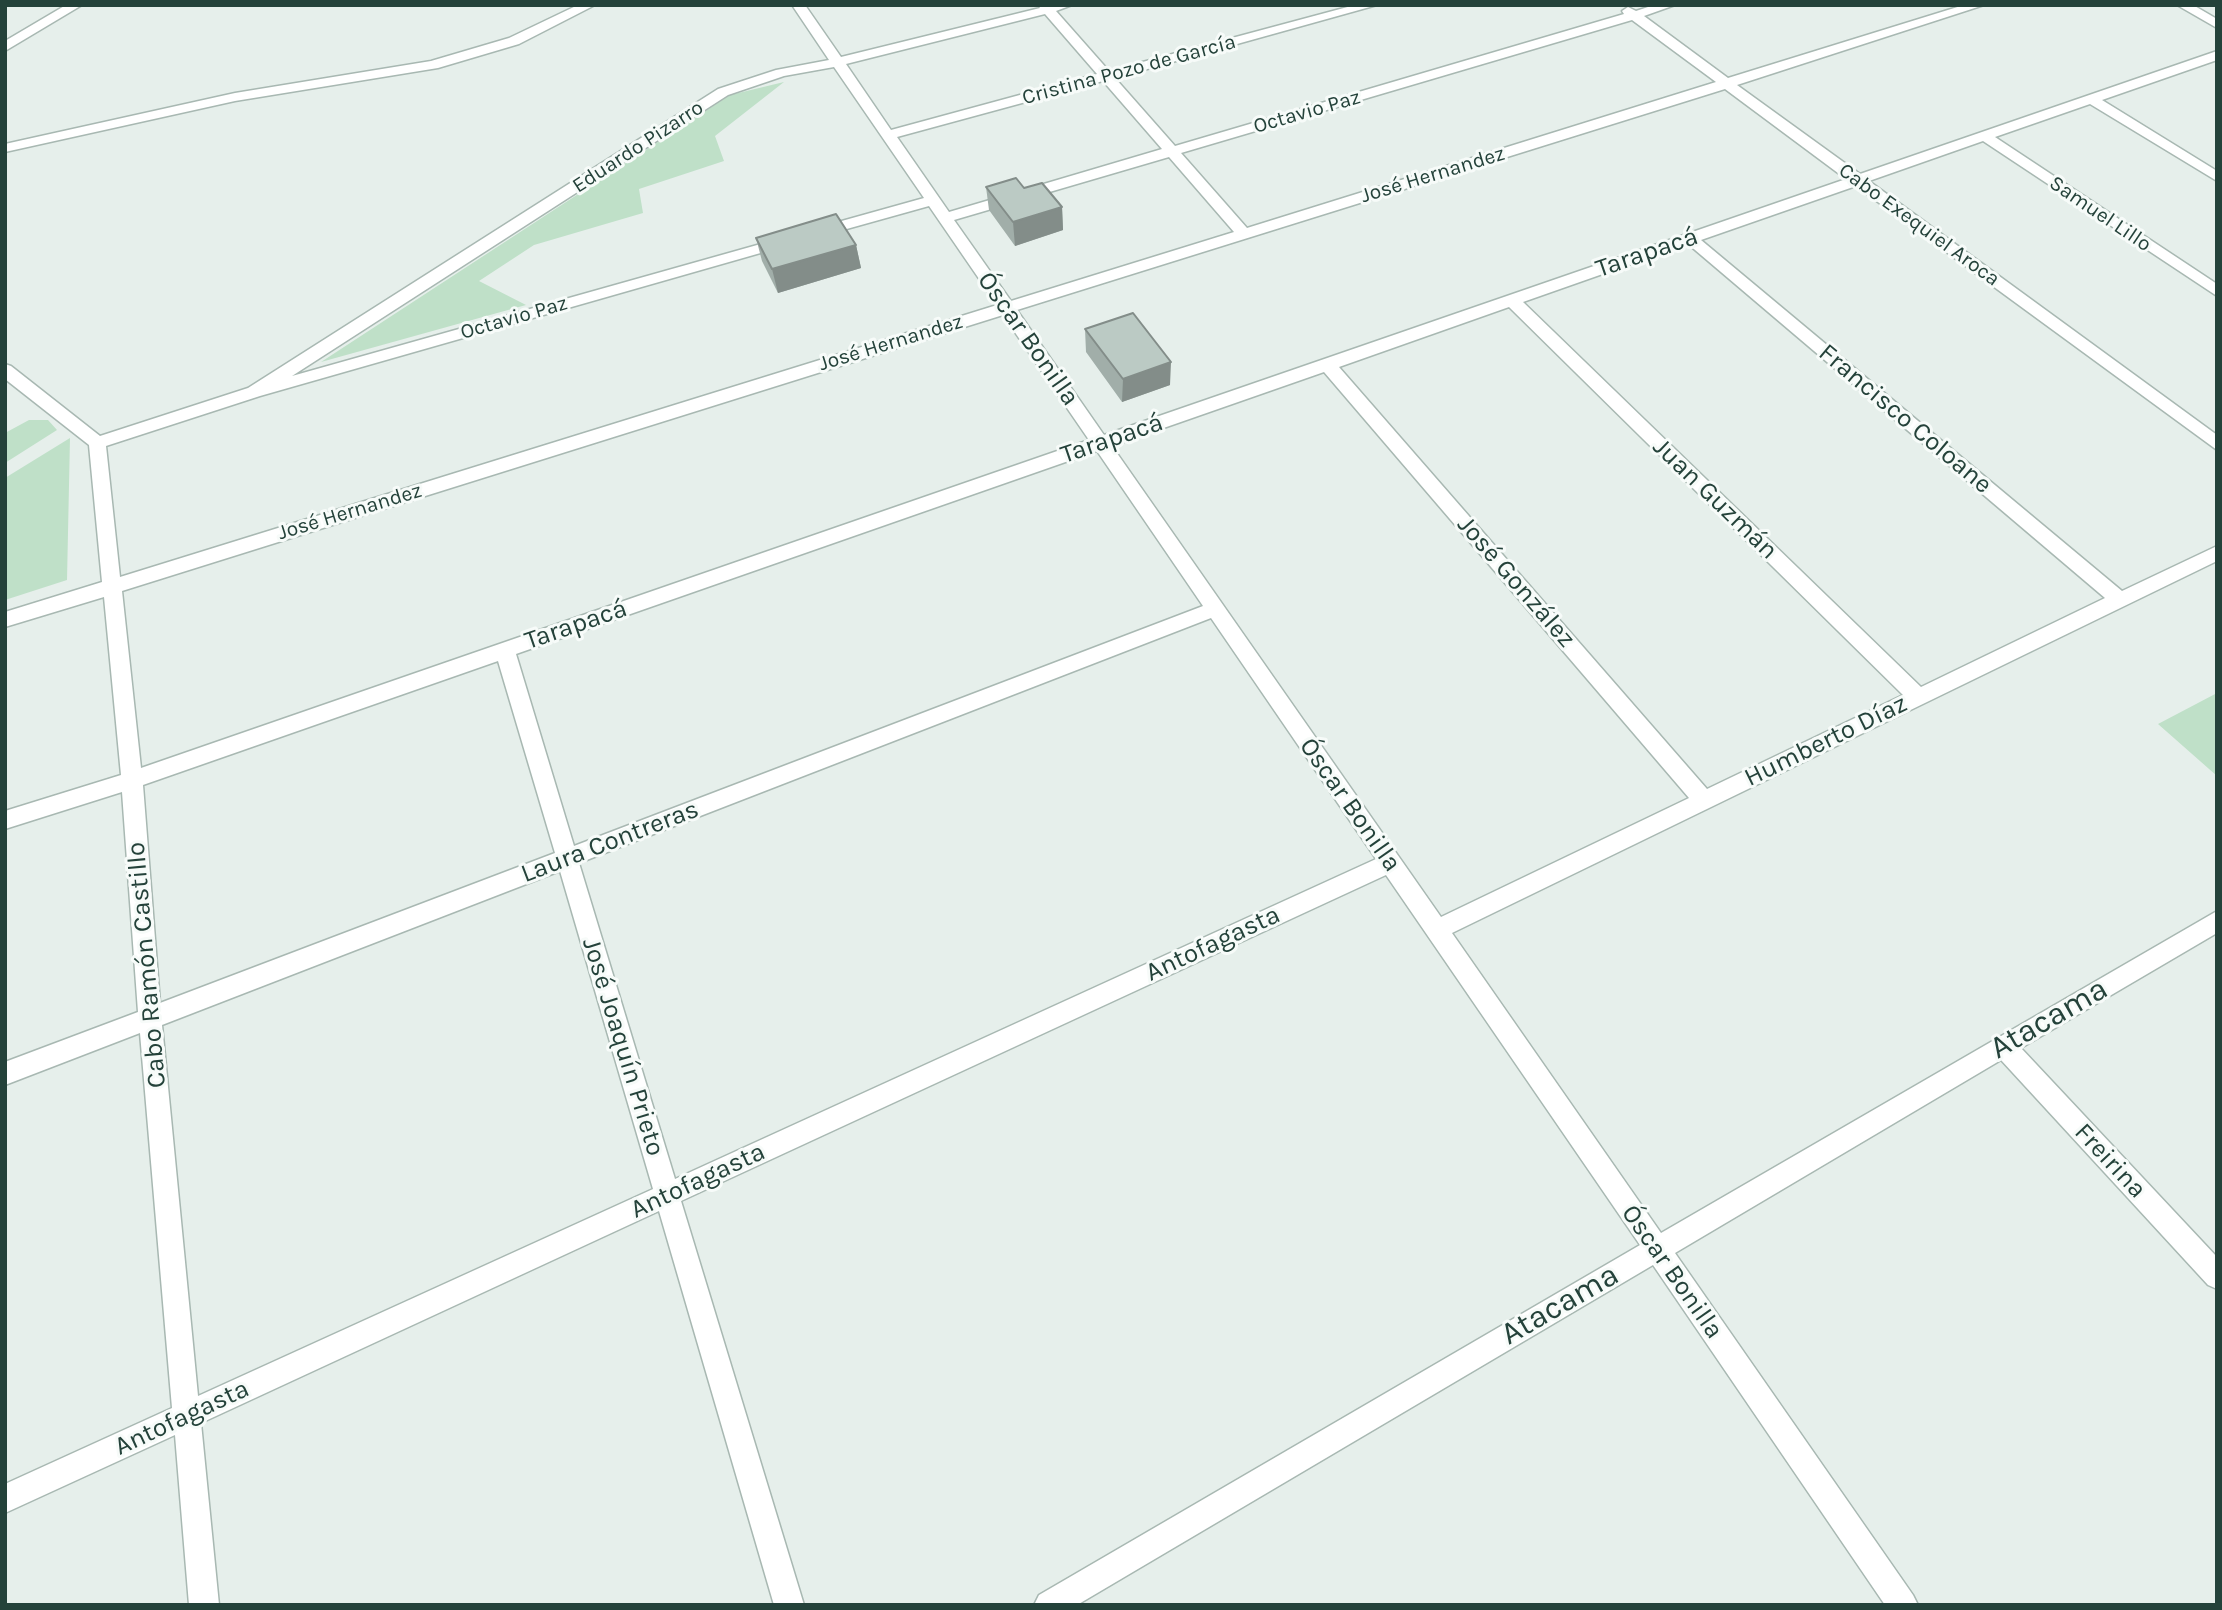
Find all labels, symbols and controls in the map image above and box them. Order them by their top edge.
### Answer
street label: Cristina Pozo de García [1019,29,1239,111]
street label: Octavio Paz [1251,85,1363,139]
street label: Eduardo Pizarro [568,95,708,199]
street label: José Hernandez [1358,141,1508,209]
street label: Cabo Exequiel Aroca [1833,158,2005,292]
street label: Samuel Lillo [2044,171,2156,257]
street label: Tarapacá [1592,221,1702,285]
street label: Óscar Bonilla [970,266,1086,412]
street label: Octavio Paz [458,291,570,345]
street label: José Hernandez [816,309,966,377]
street label: Francisco Coloane [1812,337,1998,501]
street label: Tarapacá [1057,407,1167,471]
street label: Juan Guzmán [1646,432,1784,566]
street label: José Hernandez [275,478,425,546]
street label: José González [1450,510,1582,654]
street label: Tarapacá [521,593,631,657]
street label: Humberto Díaz [1739,688,1913,794]
street label: Óscar Bonilla [1292,732,1408,878]
street label: Laura Contreras [517,794,703,890]
street label: Cabo Ramón Castillo [121,841,173,1089]
street label: Antofagasta [1141,899,1285,989]
street label: José Joaquín Prieto [575,934,671,1160]
street label: Atacama [1983,970,2115,1068]
street label: Freirina [2067,1117,2153,1205]
street label: Antofagasta [626,1136,770,1226]
street label: Óscar Bonilla [1614,1199,1730,1345]
street label: Atacama [1494,1256,1626,1354]
street label: Antofagasta [110,1373,254,1463]

